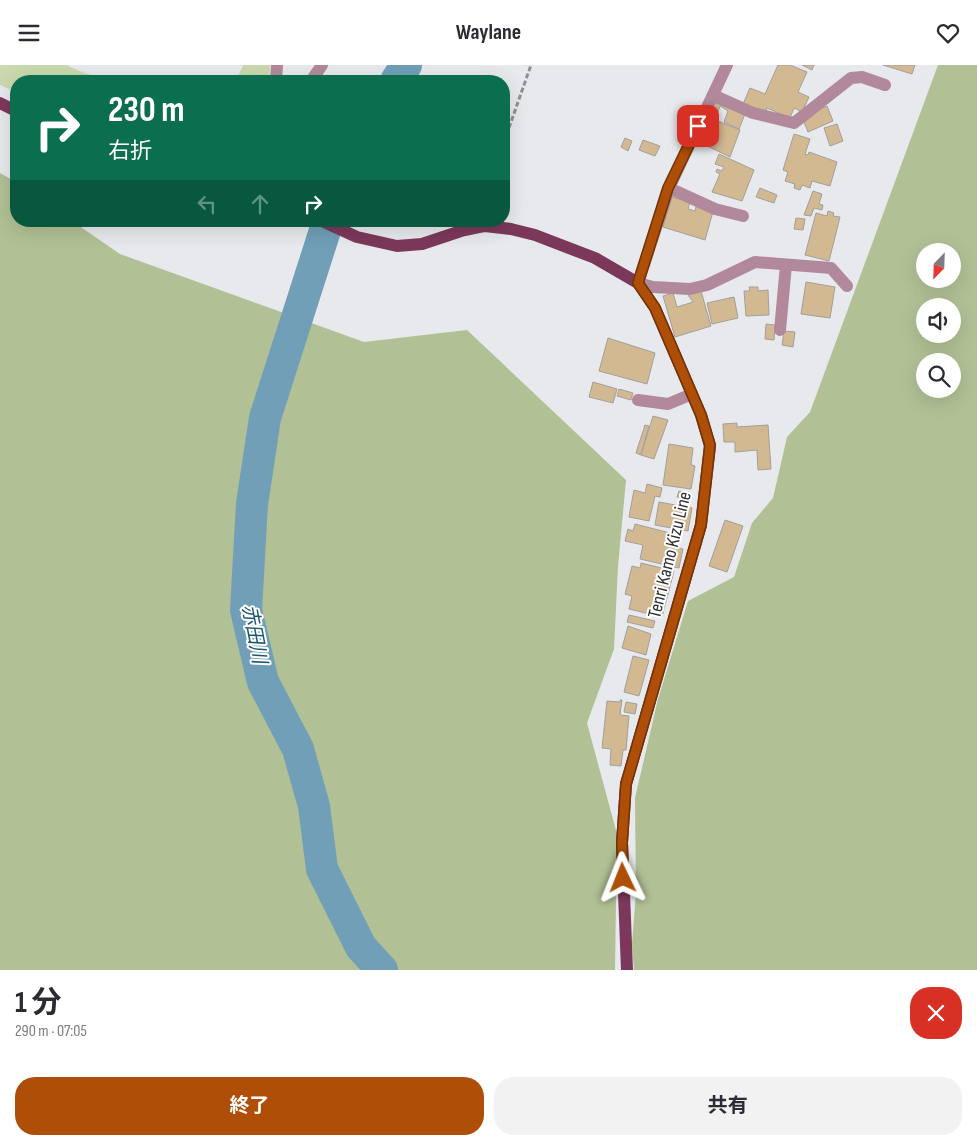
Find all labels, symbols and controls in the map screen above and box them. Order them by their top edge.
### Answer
icon: menu [15,19,43,47]
text: Waylane [456,19,521,46]
icon: heart [934,19,962,47]
text: 230 m [108,89,184,132]
icon: right [25,95,90,160]
pin [677,105,719,147]
icon: arrive [684,112,712,140]
text: 右折 [108,138,152,165]
icon: left [193,190,221,218]
icon: ahead [246,190,274,218]
icon: right [299,190,327,218]
north arrow [916,243,961,287]
map controls [916,243,961,398]
button: sound [916,298,961,343]
button: search [916,353,961,398]
street label: Tenri Kamo Kizu Line [643,489,697,621]
water label: 赤田川 [236,602,272,668]
position arrow [596,851,648,903]
text: 1 分 [15,985,61,1021]
button: close [910,987,962,1039]
text: 290 m · 07:05 [15,1022,87,1041]
button: 終了 [15,1077,484,1135]
button: 共有 [494,1077,962,1135]

